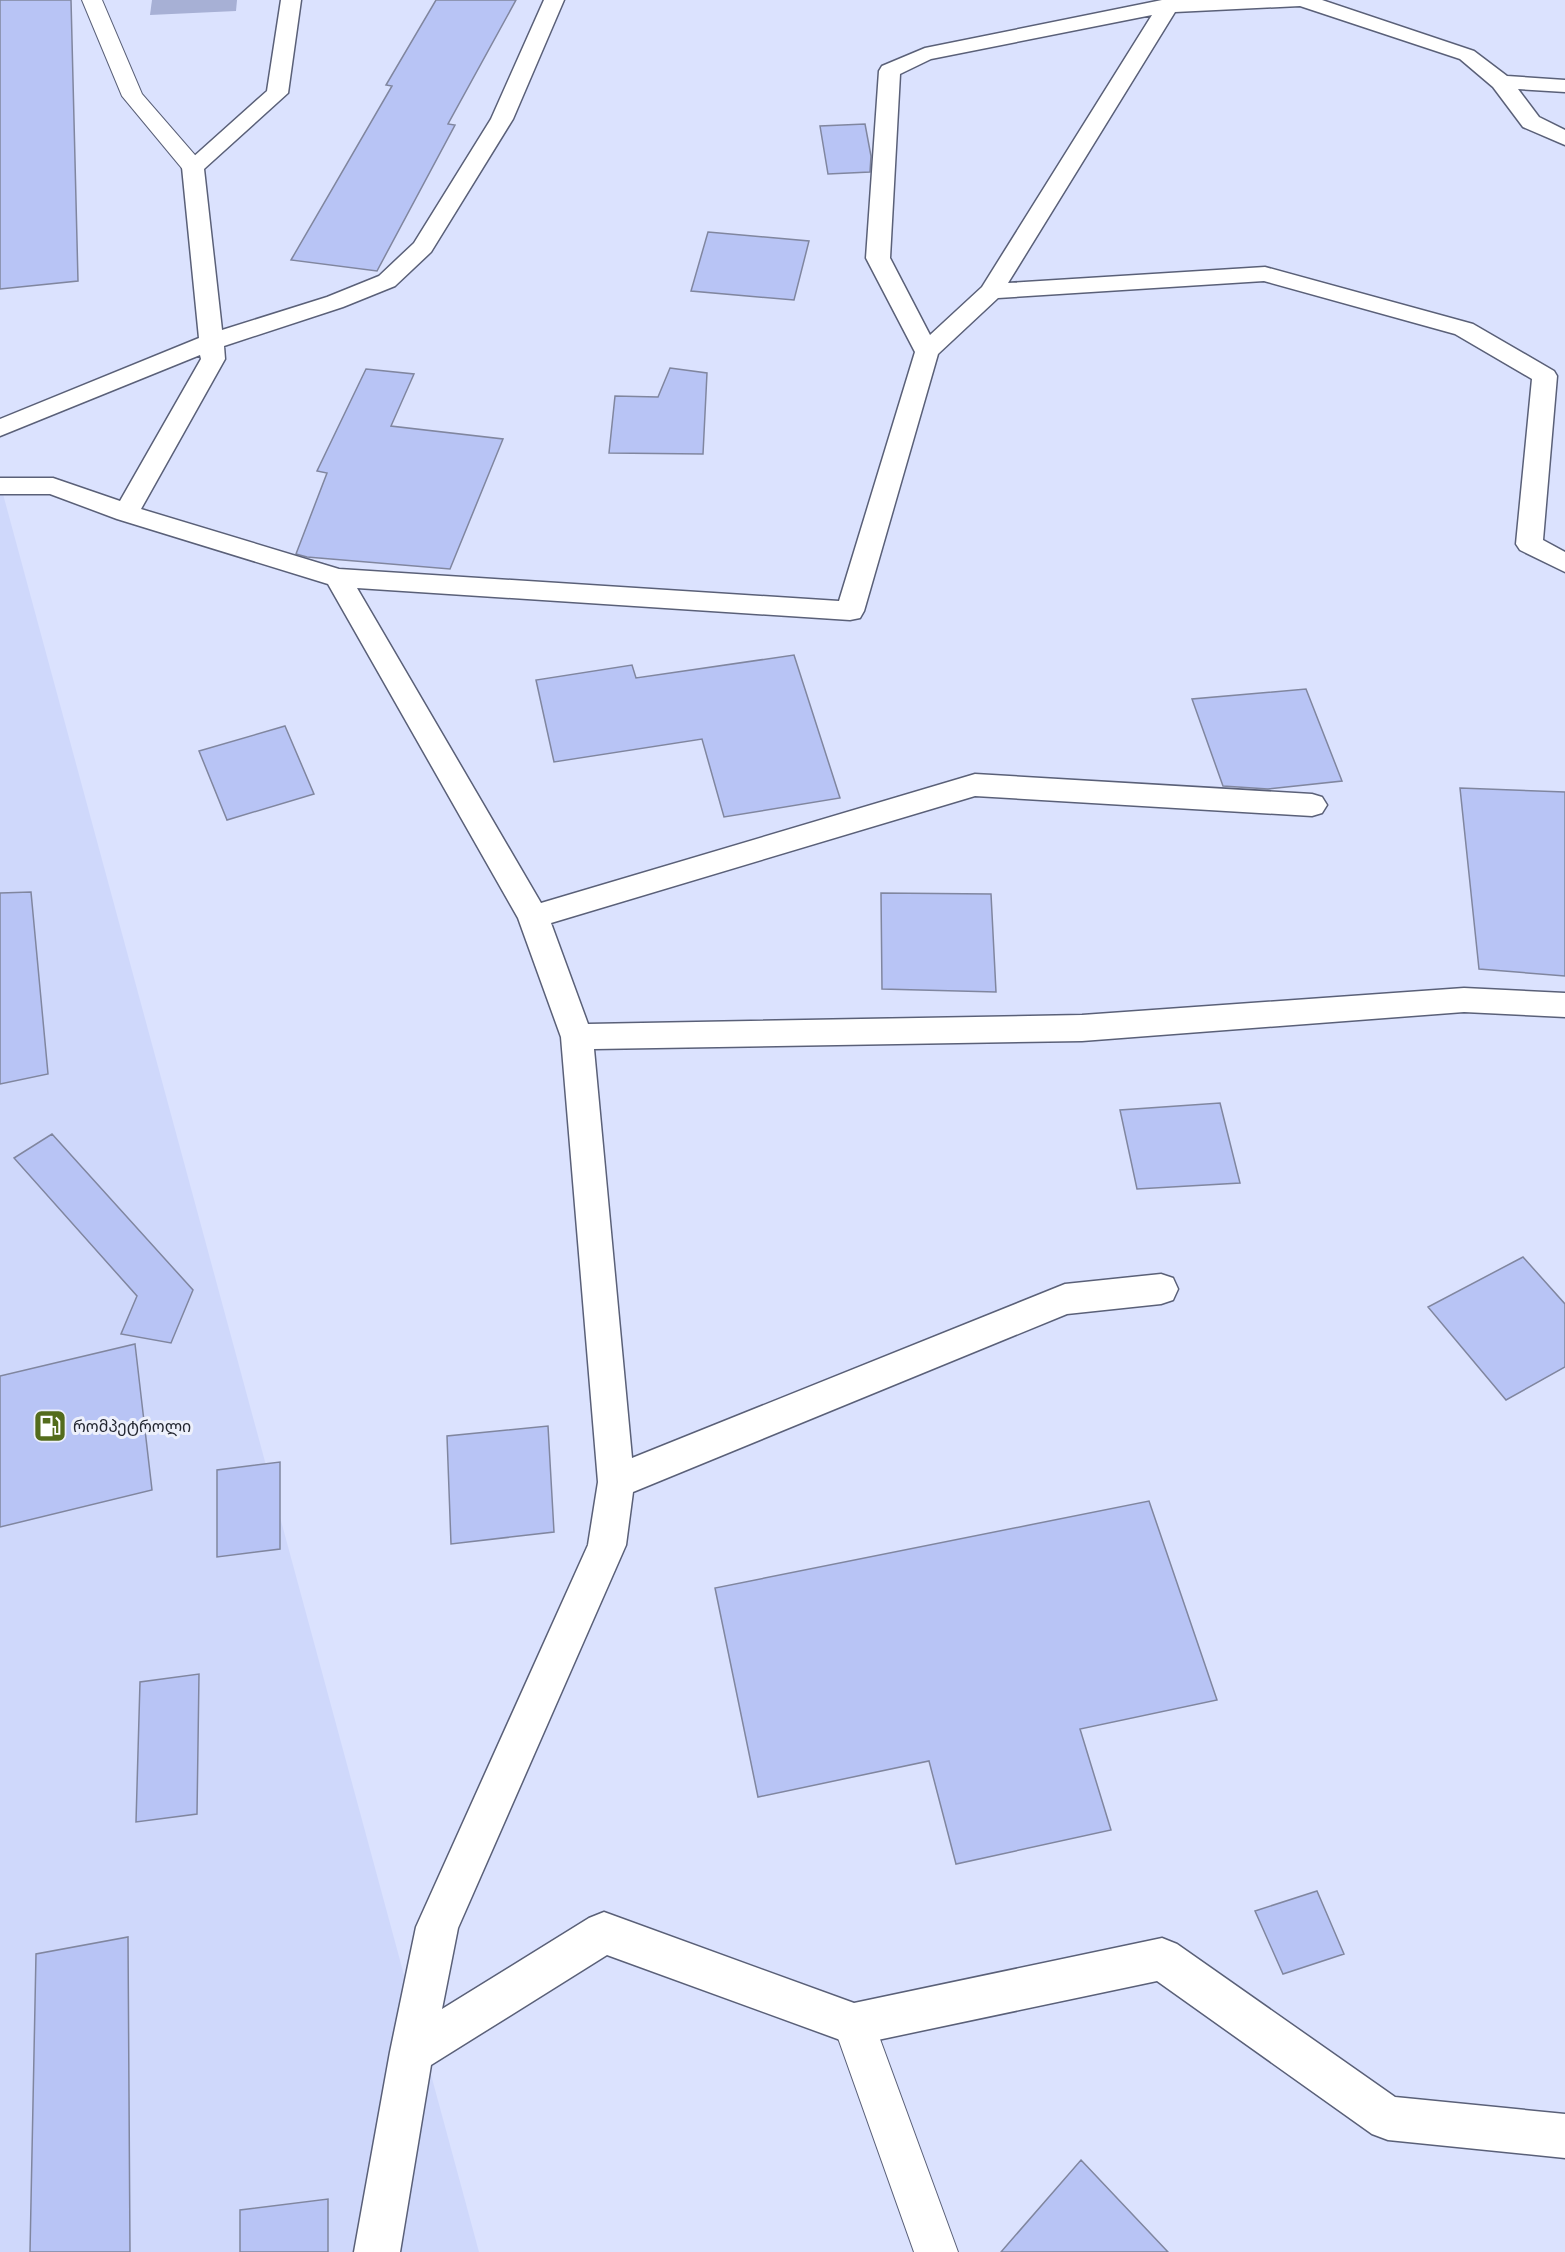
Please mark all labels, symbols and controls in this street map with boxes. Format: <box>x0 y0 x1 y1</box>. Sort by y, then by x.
fuel station icon: რომპეტროლი <box>32 1408 68 1444</box>
place label: რომპეტროლი <box>73 1416 191 1437</box>

